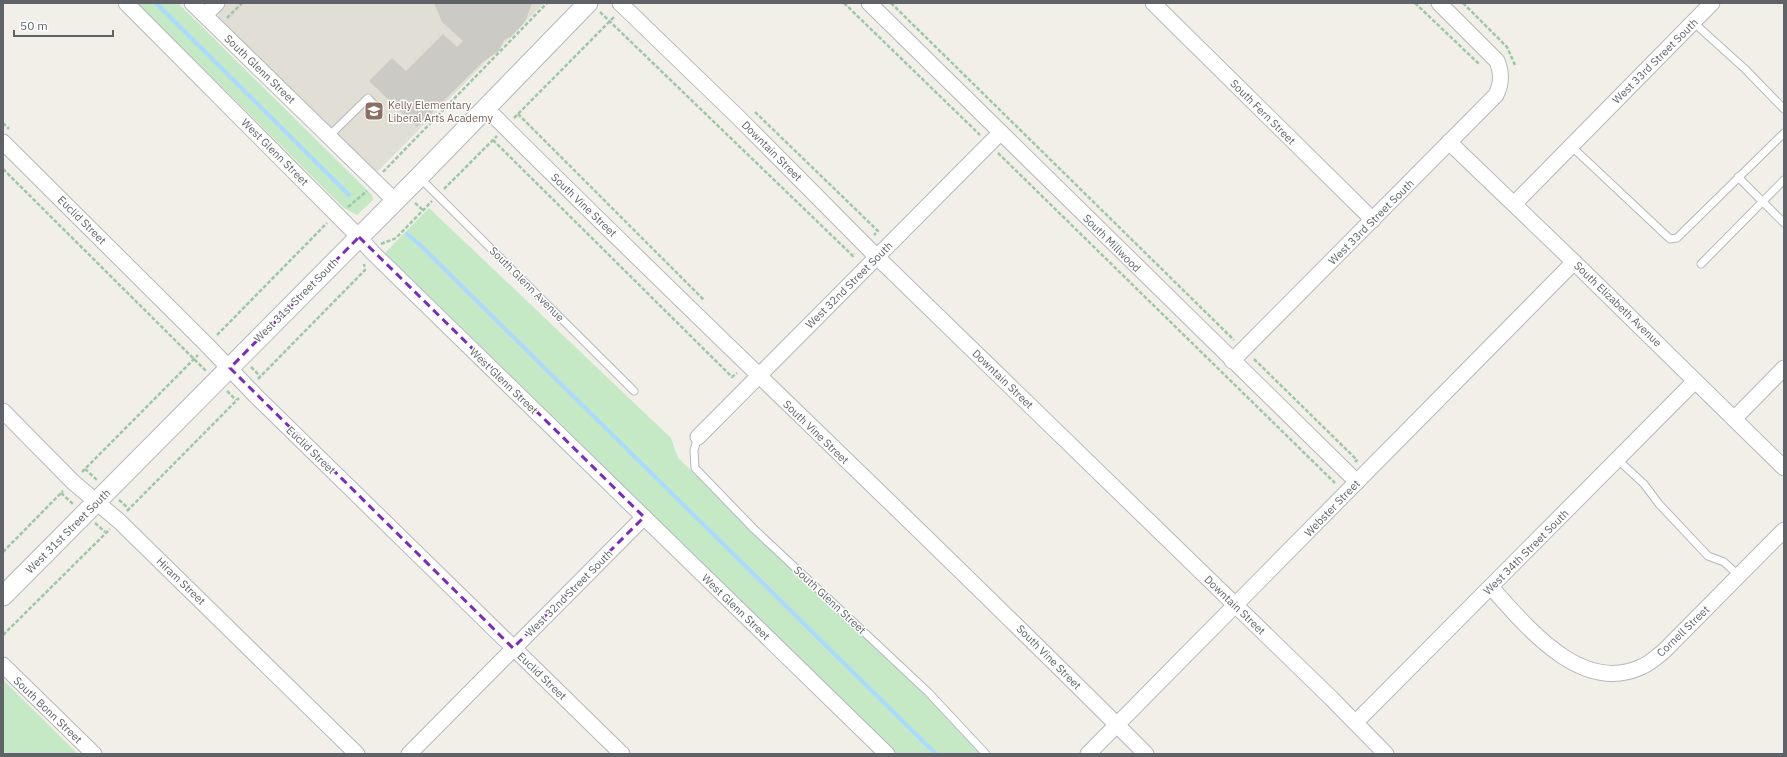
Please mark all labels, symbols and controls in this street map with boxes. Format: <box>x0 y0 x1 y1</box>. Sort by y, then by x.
scale bar <box>14 12 113 38</box>
street label: West 33rd Street South <box>1609 15 1701 107</box>
text: 50 m <box>20 18 48 33</box>
street label: South Glenn Street <box>222 32 299 107</box>
street label: South Fern Street <box>1227 76 1299 148</box>
place label: Kelly Elementary Liberal Arts Academy <box>388 98 493 125</box>
school or university icon: Kelly Elementary Liberal Arts Academy <box>363 100 385 122</box>
street label: West Glenn Street <box>238 115 312 189</box>
street label: Downtain Street <box>739 118 805 184</box>
street label: South Vine Street <box>548 170 620 240</box>
street label: West 33rd Street South <box>1325 176 1417 268</box>
street label: Euclid Street <box>55 193 109 247</box>
street label: South Millwood <box>1080 211 1144 275</box>
street label: West 32nd Street South <box>803 239 895 331</box>
street label: South Glenn Avenue <box>487 244 567 324</box>
street label: West 31st Street South <box>251 255 341 345</box>
street label: South Elizabeth Avenue <box>1571 259 1665 349</box>
street label: West Glenn Street <box>467 345 541 417</box>
street label: Downtain Street <box>969 346 1037 412</box>
street label: South Vine Street <box>780 397 852 467</box>
street label: Euclid Street <box>283 423 339 477</box>
street label: Webster Street <box>1301 476 1363 539</box>
street label: West 31st Street South <box>23 486 113 576</box>
street label: West 34th Street South <box>1480 506 1572 598</box>
street label: West 32nd Street South <box>523 547 615 639</box>
street label: Hiram Street <box>154 554 209 608</box>
street label: South Glenn Street <box>791 563 869 637</box>
street label: West Glenn Street <box>699 571 773 643</box>
street label: Downtain Street <box>1201 572 1269 638</box>
street label: Cornell Street <box>1654 602 1712 660</box>
street label: South Vine Street <box>1014 622 1084 692</box>
street label: Euclid Street <box>514 649 570 703</box>
street label: South Bonn Street <box>11 674 85 746</box>

